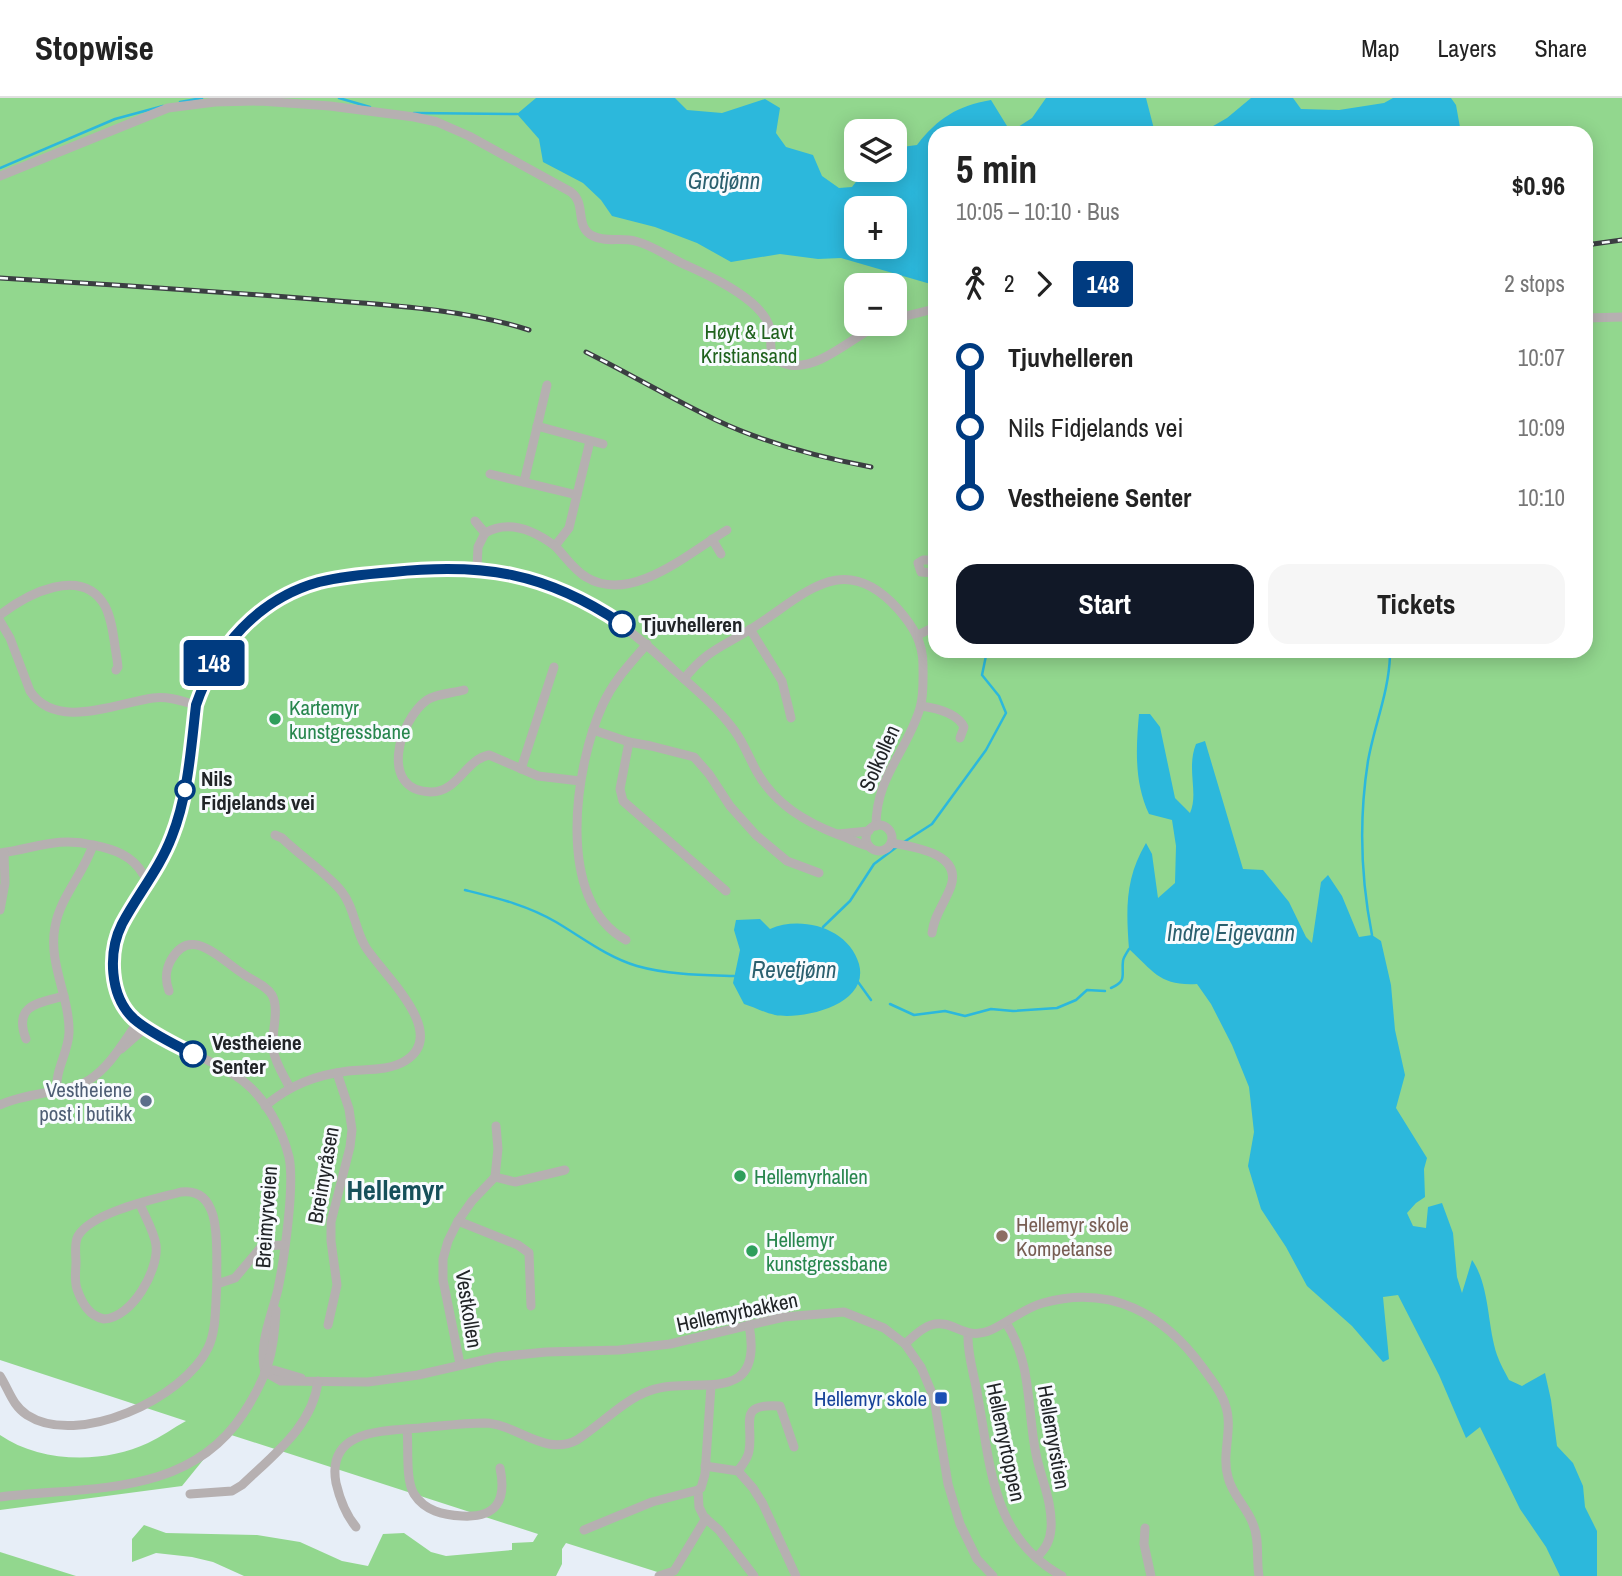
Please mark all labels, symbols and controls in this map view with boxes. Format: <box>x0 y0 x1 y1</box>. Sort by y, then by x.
text: Stopwise <box>35 26 154 70</box>
text: Map <box>1361 32 1399 64</box>
text: Layers <box>1437 32 1496 64</box>
text: Share <box>1534 32 1587 64</box>
map controls <box>844 119 907 336</box>
button: layers <box>844 119 907 182</box>
text: 5 min <box>956 144 1037 195</box>
water label: Grotjønn <box>688 165 760 196</box>
text: $0.96 <box>1512 168 1565 203</box>
button: + <box>844 196 907 259</box>
text: 10:05 – 10:10 · Bus <box>956 196 1120 227</box>
icon: walk <box>956 265 994 303</box>
icon: forward <box>1025 265 1063 303</box>
text: 2 <box>1004 268 1015 299</box>
text: 148 <box>1087 268 1119 300</box>
text: 2 stops <box>1504 268 1565 299</box>
button: − <box>844 273 907 336</box>
park label: Høyt & Lavt Kristiansand <box>701 317 797 370</box>
text: Tjuvhelleren <box>1008 340 1134 375</box>
text: 10:07 <box>1518 342 1565 373</box>
text: Nils Fidjelands vei <box>1008 410 1183 445</box>
text: 10:09 <box>1518 412 1565 443</box>
text: Vestheiene Senter <box>1008 480 1191 515</box>
text: 10:10 <box>1518 482 1565 513</box>
button: Start <box>956 564 1254 644</box>
button: Tickets <box>1268 564 1565 644</box>
place label: Tjuvhelleren <box>641 610 742 639</box>
marker: Tjuvhelleren <box>609 611 635 637</box>
line badge: 148 <box>174 640 254 686</box>
text: 148 <box>198 647 230 679</box>
place label: Kartemyr kunstgressbane <box>289 693 411 746</box>
marker: Kartemyr kunstgressbane <box>267 711 283 727</box>
street label: Solkollen <box>852 720 906 796</box>
place label: Nils Fidjelands vei <box>201 764 315 817</box>
marker: Nils Fidjelands vei <box>175 780 195 800</box>
water label: Indre Eigevann <box>1167 917 1295 948</box>
water label: Revetjønn <box>752 954 836 985</box>
place label: Vestheiene Senter <box>212 1028 302 1081</box>
marker: Vestheiene Senter <box>180 1041 206 1067</box>
place label: Vestheiene post i butikk <box>39 1075 132 1128</box>
marker: Vestheiene post i butikk <box>138 1093 154 1109</box>
street label: Breimyråsen <box>300 1124 346 1226</box>
place label: Hellemyrhallen <box>754 1162 868 1191</box>
street label: Breimyrveien <box>248 1165 284 1269</box>
marker: Hellemyrhallen <box>732 1168 748 1184</box>
district label: Hellemyr <box>347 1171 444 1209</box>
place label: Hellemyr skole Kompetanse <box>1016 1210 1129 1263</box>
place label: Hellemyr kunstgressbane <box>766 1225 888 1278</box>
marker: Hellemyr skole Kompetanse <box>994 1228 1010 1244</box>
marker: Hellemyr kunstgressbane <box>744 1243 760 1259</box>
street label: Vestkollen <box>449 1268 489 1350</box>
street label: Hellemyrbakken <box>674 1285 800 1339</box>
street label: Hellemyrtoppen <box>979 1380 1033 1504</box>
street label: Hellemyrstien <box>1031 1383 1077 1491</box>
place label: Hellemyr skole <box>814 1384 927 1413</box>
marker: Hellemyr skole <box>933 1390 949 1406</box>

